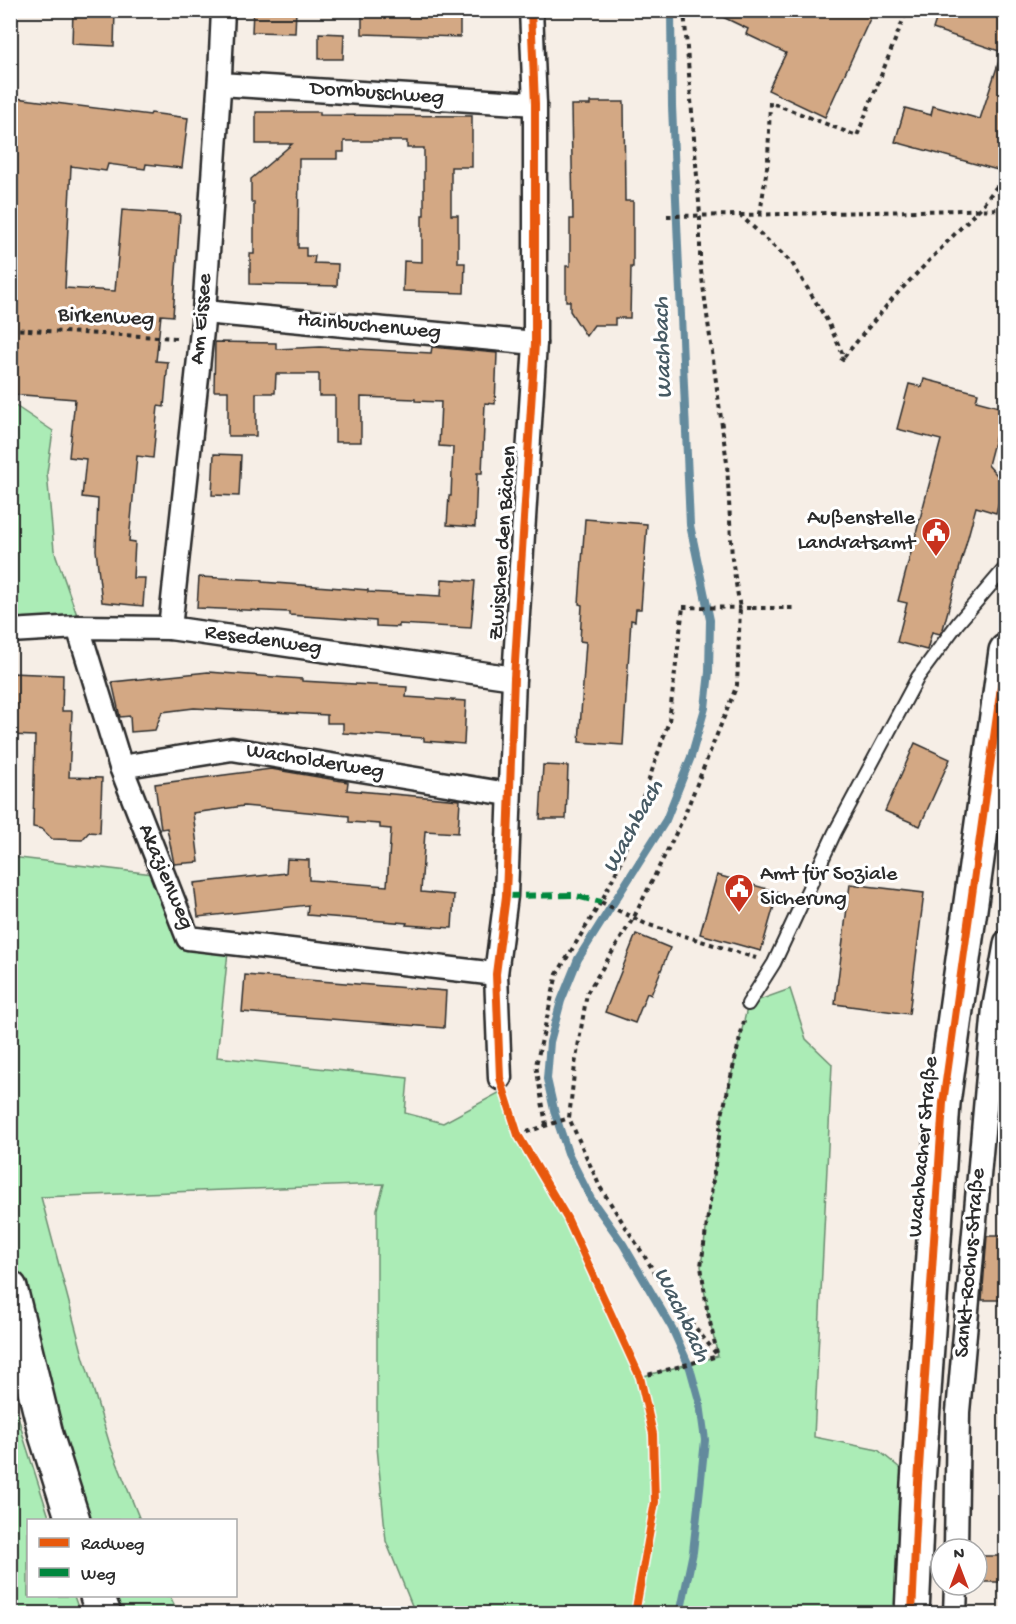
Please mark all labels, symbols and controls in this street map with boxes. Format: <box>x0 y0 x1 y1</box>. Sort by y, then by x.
street label: Dornbuschweg <box>307 76 445 112</box>
street label: Am Eissee <box>185 272 219 366</box>
water label: Wachbach <box>648 296 680 399</box>
street label: Birkenweg <box>56 302 155 334</box>
street label: Hainbuchenweg <box>296 308 442 346</box>
street label: Zwischen den Bächen <box>484 444 524 641</box>
place label: Außenstelle Landratsamt <box>797 506 917 557</box>
public building icon: Außenstelle Landratsamt <box>920 516 952 558</box>
street label: Resedenweg <box>203 620 323 662</box>
street label: Wacholderweg <box>244 738 386 786</box>
water label: Wachbach <box>597 774 672 879</box>
street label: Akazienweg <box>131 820 199 934</box>
place label: Amt für Soziale Sicherung <box>760 862 898 913</box>
public building icon: Amt für Soziale Sicherung <box>723 872 755 914</box>
street label: Wachbacher Straße <box>903 1055 945 1239</box>
street label: Sankt-Rochus-Straße <box>950 1167 992 1359</box>
water label: Wachbach <box>646 1263 717 1368</box>
legend <box>27 1519 237 1597</box>
text: Radweg <box>81 1535 144 1556</box>
north arrow <box>929 1537 989 1597</box>
text: N <box>954 1546 965 1565</box>
text: Weg <box>81 1565 116 1586</box>

